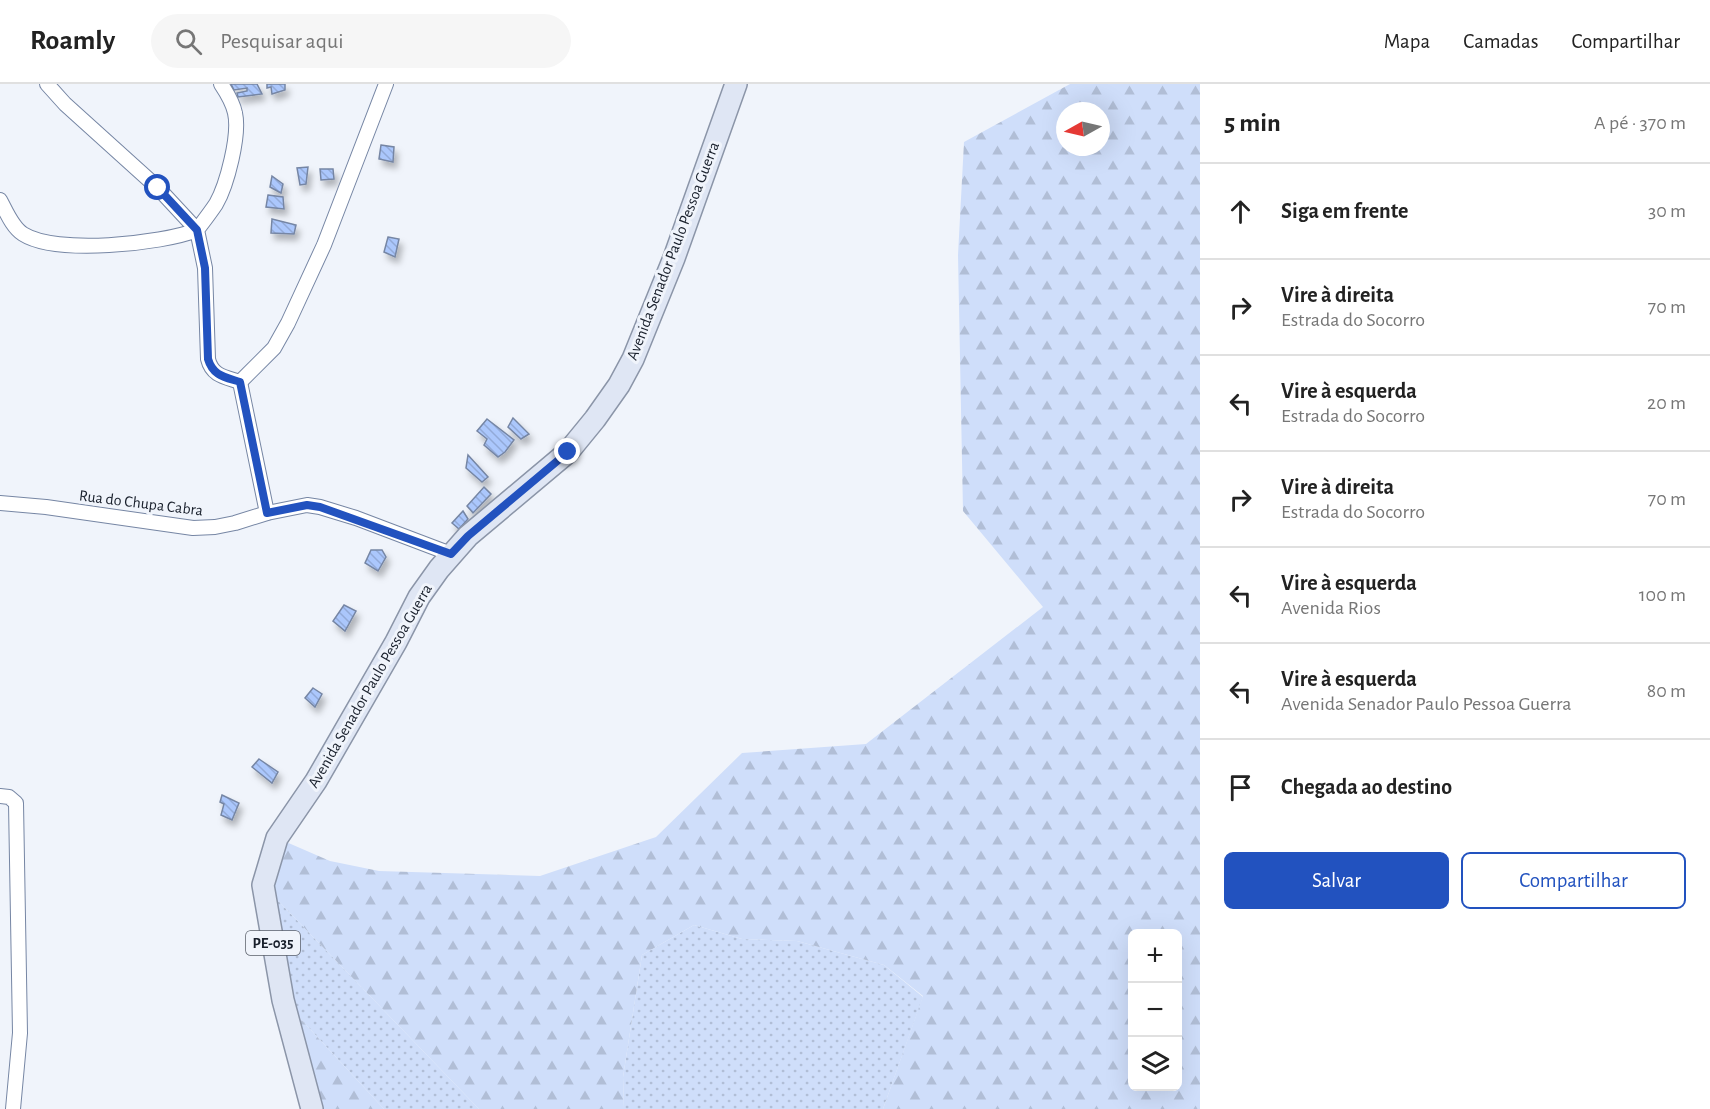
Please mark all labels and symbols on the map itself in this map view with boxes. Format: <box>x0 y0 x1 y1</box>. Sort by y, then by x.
north arrow <box>1056 102 1110 156</box>
street label: Avenida Senador Paulo Pessoa Guerra <box>624 140 722 362</box>
route start <box>144 174 170 200</box>
route end <box>554 438 580 464</box>
street label: Rua do Chupa Cabra <box>78 487 204 519</box>
street label: Avenida Senador Paulo Pessoa Guerra <box>305 581 435 791</box>
road number: PE-035 <box>246 931 300 955</box>

